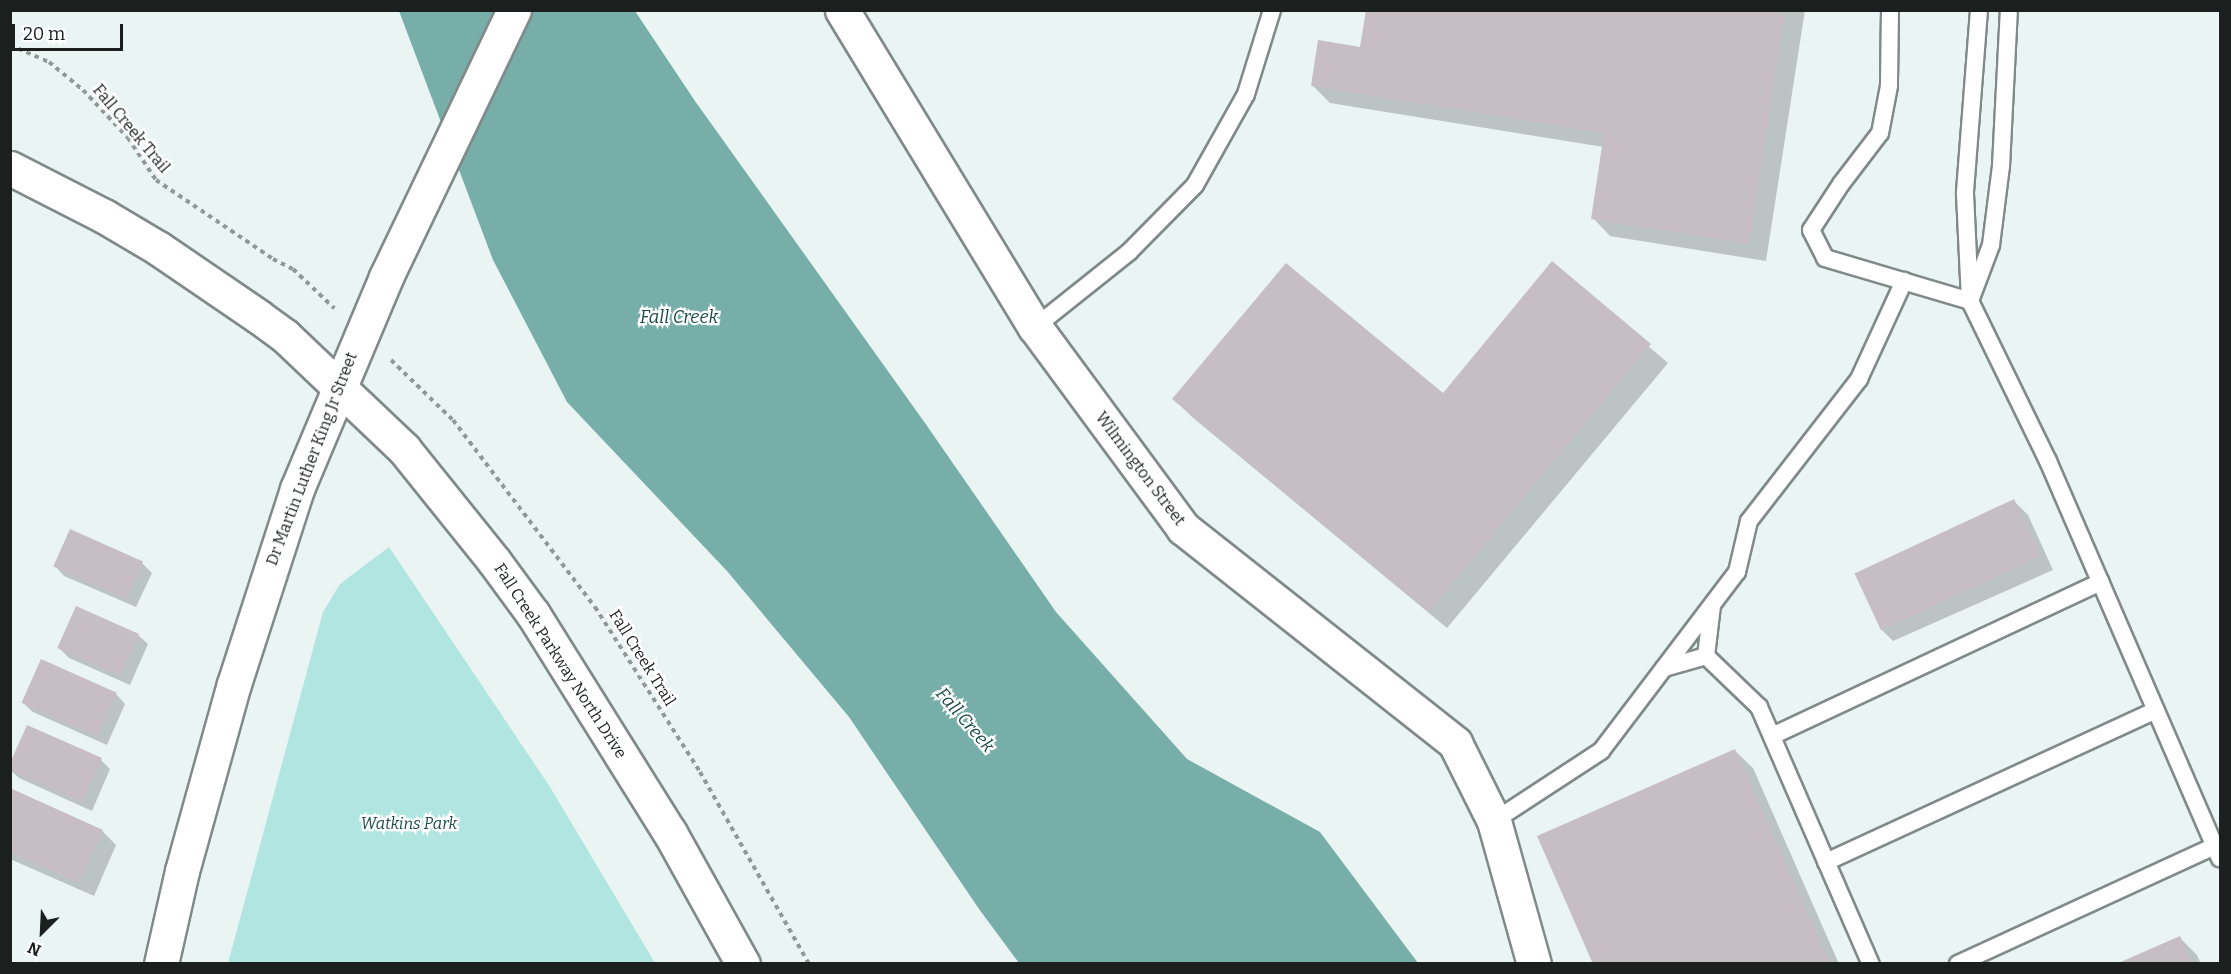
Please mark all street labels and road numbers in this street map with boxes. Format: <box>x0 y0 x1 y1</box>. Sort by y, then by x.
street label: Fall Creek Trail <box>88 81 174 177</box>
street label: Dr Martin Luther King Jr Street <box>262 350 362 568</box>
street label: Wilmington Street <box>1091 408 1189 530</box>
street label: Fall Creek Parkway North Drive <box>490 560 630 762</box>
street label: Fall Creek Trail <box>605 606 679 710</box>

